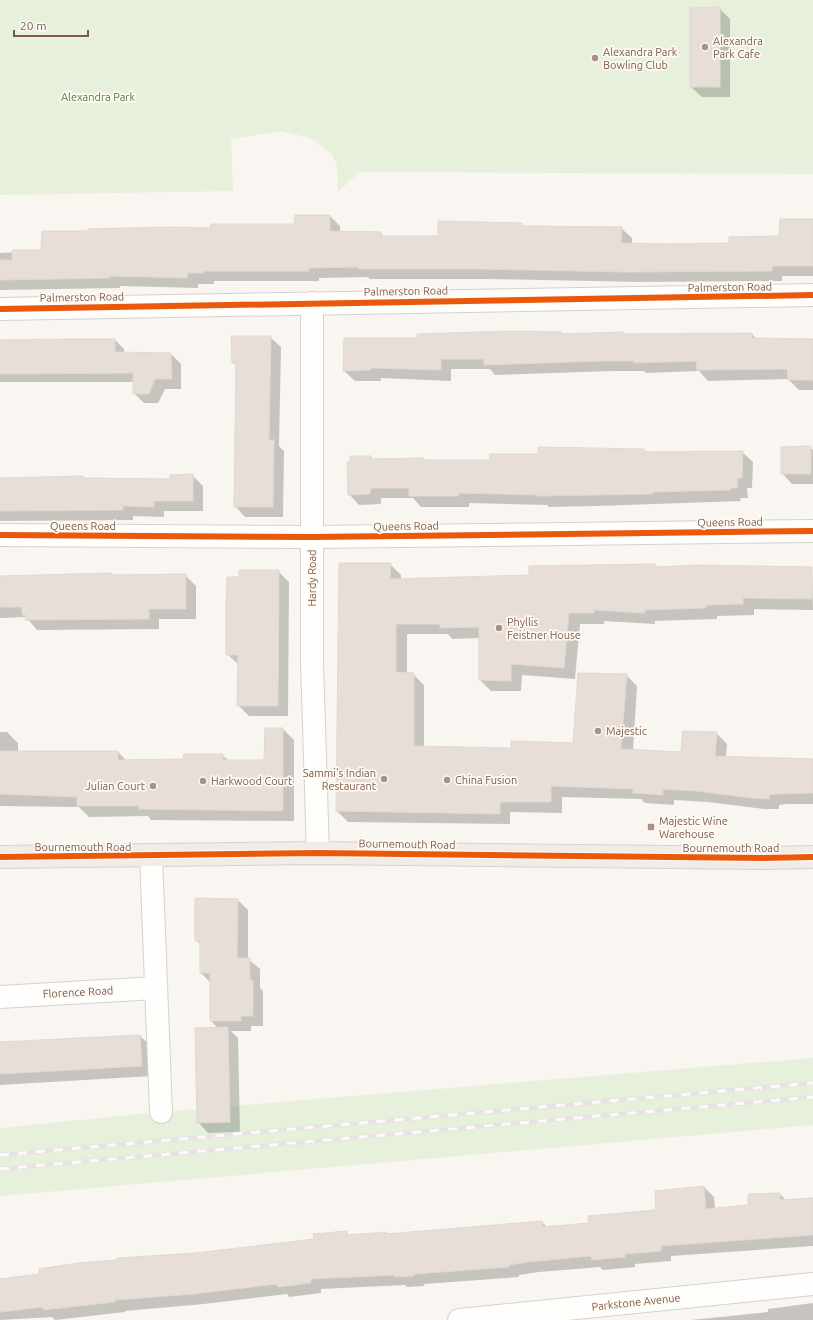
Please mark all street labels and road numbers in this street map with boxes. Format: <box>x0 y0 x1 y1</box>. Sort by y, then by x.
street label: Palmerston Road <box>688 280 772 294</box>
street label: Palmerston Road <box>364 284 448 298</box>
street label: Palmerston Road <box>40 290 124 304</box>
street label: Queens Road <box>697 515 763 529</box>
street label: Queens Road <box>373 519 439 533</box>
street label: Queens Road <box>50 520 116 532</box>
street label: Hardy Road <box>306 549 318 607</box>
street label: Bournemouth Road <box>358 837 456 851</box>
street label: Bournemouth Road <box>35 841 131 853</box>
street label: Bournemouth Road <box>683 842 779 854</box>
street label: Florence Road <box>42 984 114 1000</box>
street label: Parkstone Avenue <box>591 1291 681 1313</box>

